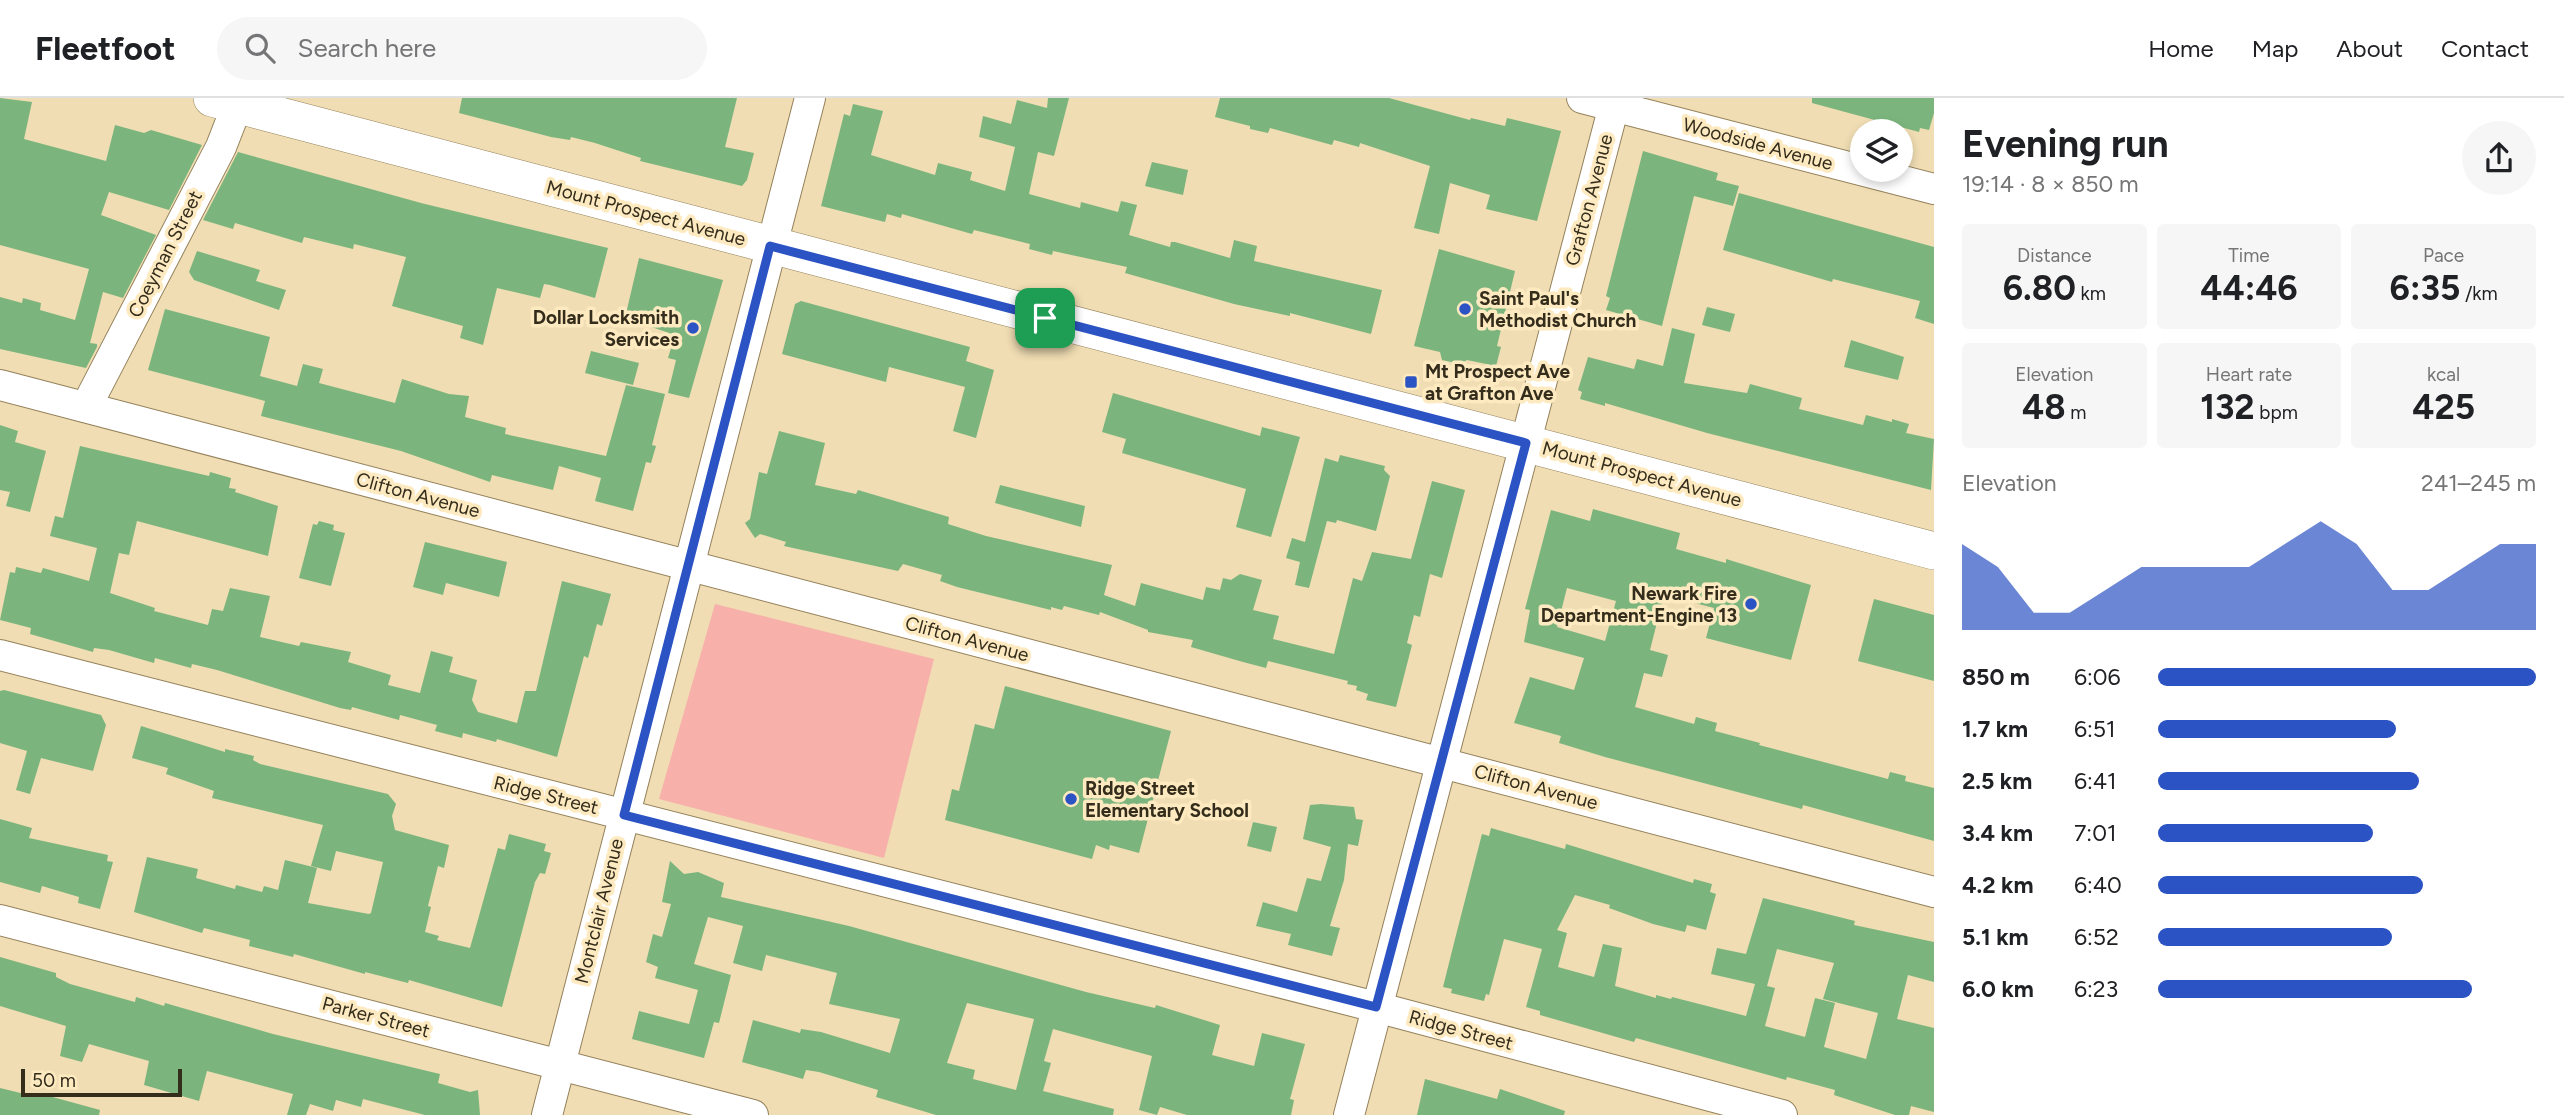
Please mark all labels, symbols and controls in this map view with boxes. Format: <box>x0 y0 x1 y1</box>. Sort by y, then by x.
search box <box>217 17 707 80</box>
text: Fleetfoot <box>35 29 175 68</box>
icon: search <box>241 29 279 67</box>
text: Search here <box>297 32 436 64</box>
text: Home <box>2148 34 2214 63</box>
text: Map <box>2252 34 2298 63</box>
text: About <box>2336 34 2403 63</box>
text: Contact <box>2441 34 2529 63</box>
street label: Woodside Avenue <box>1680 113 1836 175</box>
map controls <box>1850 119 1913 182</box>
button: layers <box>1850 119 1913 182</box>
text: Evening run <box>1962 121 2169 167</box>
button: share <box>2462 121 2536 195</box>
street label: Grafton Avenue <box>1560 132 1618 268</box>
text: 19:14 · 8 × 850 m <box>1962 170 2138 198</box>
street label: Mount Prospect Avenue <box>544 175 748 251</box>
street label: Coeyman Street <box>123 187 207 321</box>
text: Distance <box>2017 244 2092 267</box>
text: Time <box>2228 244 2270 267</box>
text: Pace <box>2423 244 2464 267</box>
text: 6.80 <box>2003 267 2076 309</box>
text: 44:46 <box>2200 267 2298 309</box>
text: 6:35 <box>2390 267 2460 309</box>
text: km <box>2076 282 2106 305</box>
text: /km <box>2460 282 2498 305</box>
place label: Saint Paul's Methodist Church <box>1479 287 1636 332</box>
pin <box>1015 288 1075 348</box>
icon: arrive <box>1026 299 1064 337</box>
marker: Saint Paul's Methodist Church <box>1457 301 1473 317</box>
place label: Dollar Locksmith Services <box>533 306 679 351</box>
marker: Dollar Locksmith Services <box>685 320 701 336</box>
place label: Mt Prospect Ave at Grafton Ave <box>1425 360 1570 405</box>
text: Elevation <box>2015 363 2093 386</box>
text: Heart rate <box>2206 363 2292 386</box>
text: kcal <box>2427 363 2460 386</box>
marker: Mt Prospect Ave at Grafton Ave <box>1403 374 1419 390</box>
text: 48 <box>2022 386 2066 428</box>
text: 132 <box>2200 386 2255 428</box>
text: 425 <box>2412 386 2475 428</box>
text: m <box>2066 401 2087 424</box>
text: bpm <box>2255 401 2298 424</box>
street label: Mount Prospect Avenue <box>1540 436 1744 512</box>
street label: Clifton Avenue <box>354 467 482 523</box>
text: Elevation <box>1962 469 2057 497</box>
text: 241–245 m <box>2421 469 2536 497</box>
place label: Newark Fire Department-Engine 13 <box>1541 582 1737 627</box>
marker: Newark Fire Department-Engine 13 <box>1743 596 1759 612</box>
street label: Clifton Avenue <box>903 611 1031 667</box>
text: 850 m <box>1962 663 2030 691</box>
text: 6:06 <box>2074 663 2121 691</box>
text: 1.7 km <box>1962 715 2028 743</box>
text: 6:51 <box>2074 715 2116 743</box>
street label: Clifton Avenue <box>1472 759 1600 815</box>
text: 2.5 km <box>1962 767 2032 795</box>
text: 6:41 <box>2074 767 2117 795</box>
street label: Ridge Street <box>491 771 601 819</box>
place label: Ridge Street Elementary School <box>1085 777 1249 822</box>
marker: Ridge Street Elementary School <box>1063 791 1079 807</box>
text: 3.4 km <box>1962 819 2033 847</box>
text: 7:01 <box>2074 819 2116 847</box>
street label: Montclair Avenue <box>570 836 628 986</box>
text: 4.2 km <box>1962 871 2033 899</box>
text: 6:40 <box>2074 871 2122 899</box>
text: 5.1 km <box>1962 923 2029 951</box>
text: 6:52 <box>2074 923 2119 951</box>
text: 6.0 km <box>1962 975 2034 1003</box>
text: 6:23 <box>2074 975 2118 1003</box>
street label: Parker Street <box>320 992 432 1042</box>
street label: Ridge Street <box>1406 1005 1516 1055</box>
scale bar <box>21 1066 182 1098</box>
text: 50 m <box>32 1069 76 1092</box>

